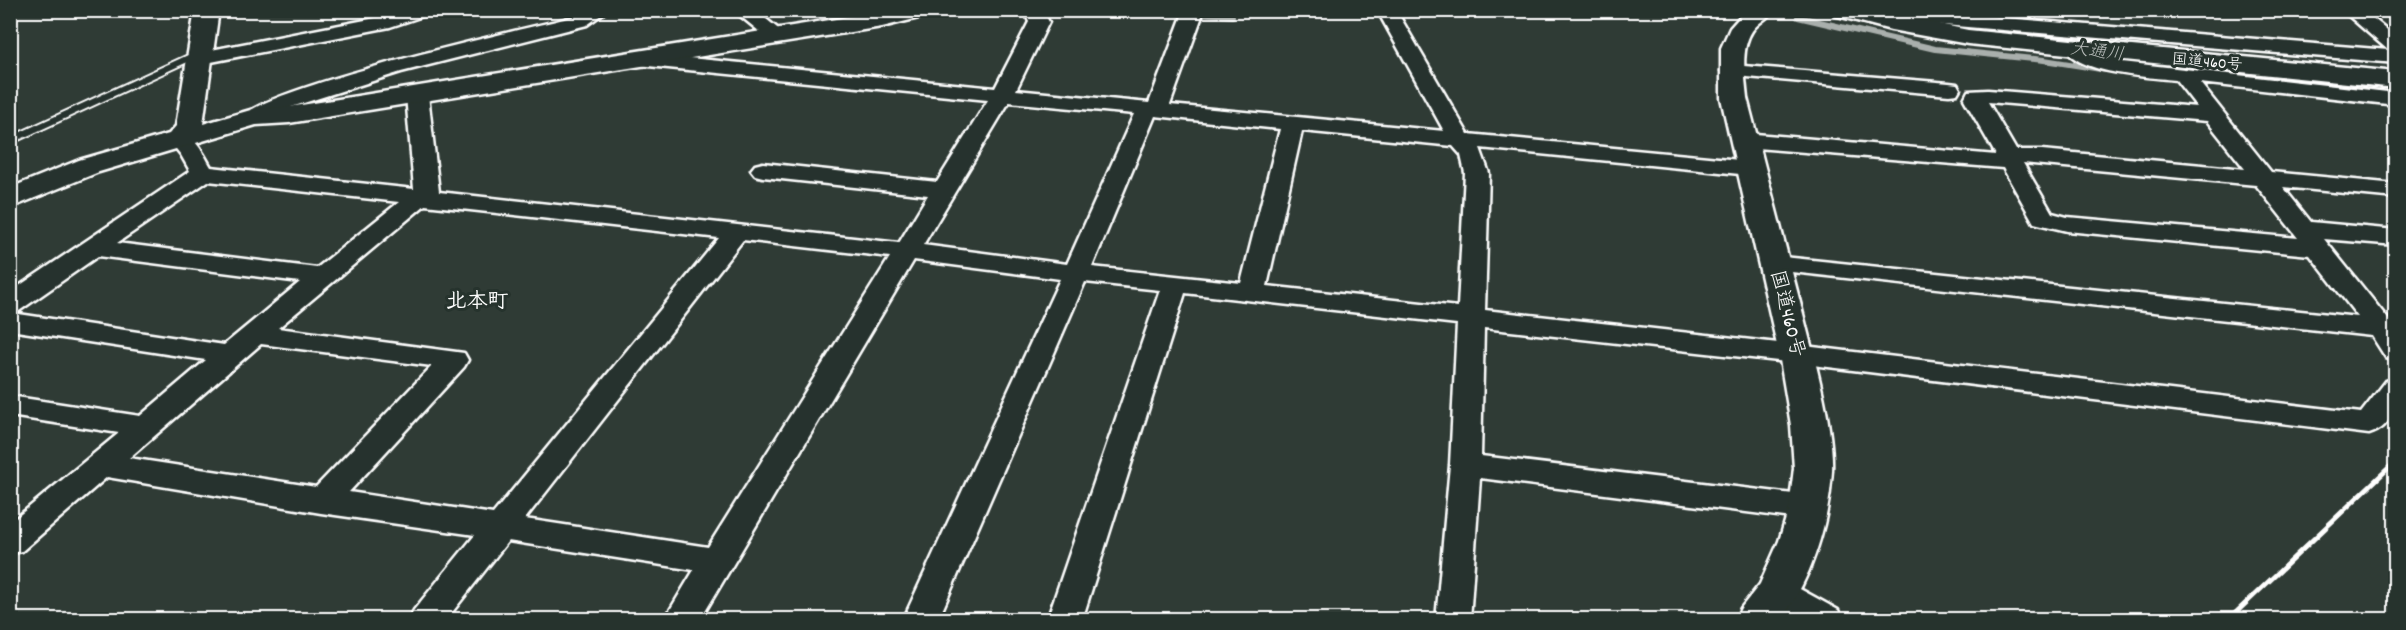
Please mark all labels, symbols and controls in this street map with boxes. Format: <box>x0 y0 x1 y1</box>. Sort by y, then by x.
water label: 大通川 <box>2069 37 2125 69</box>
street label: 国道460号 <box>2171 48 2243 78</box>
street label: 国道460号 <box>1762 267 1810 361</box>
district label: 北本町 <box>446 288 509 318</box>

